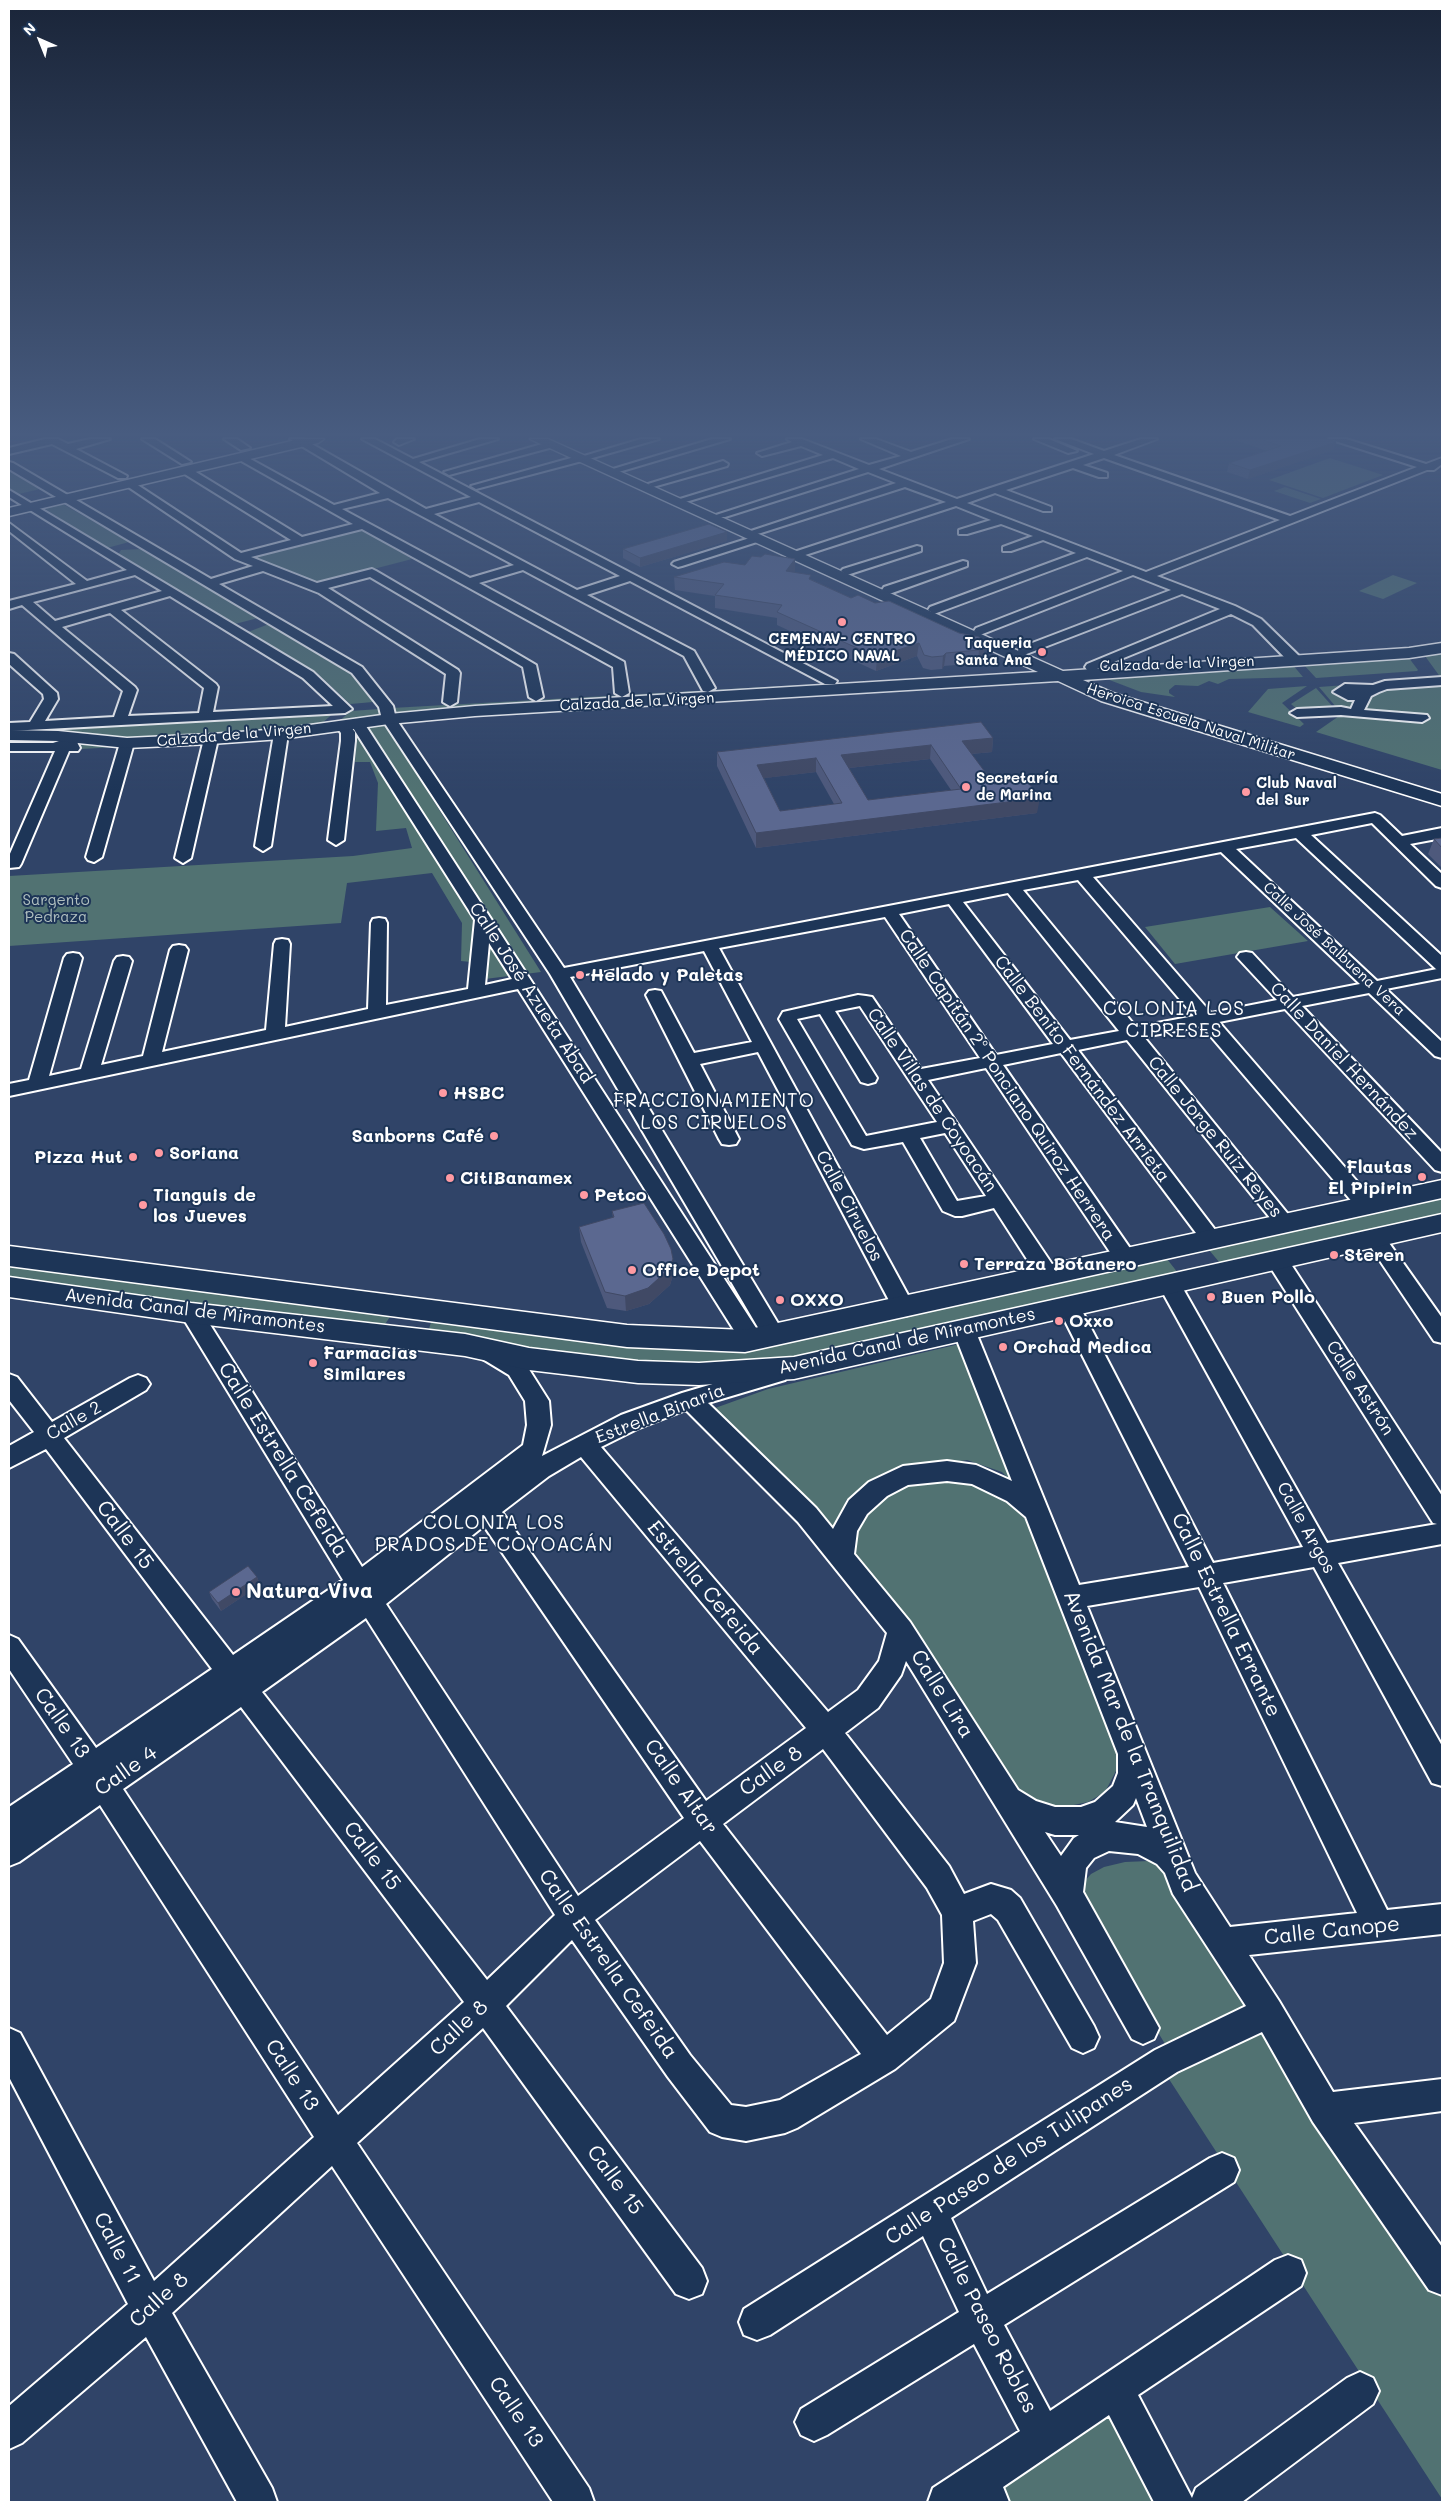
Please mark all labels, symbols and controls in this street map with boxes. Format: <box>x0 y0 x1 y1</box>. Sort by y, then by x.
north arrow <box>15 15 65 65</box>
text: N <box>19 18 40 39</box>
marker: CEMENAV- CENTRO MÉDICO NAVAL <box>836 616 848 628</box>
place label: CEMENAV- CENTRO MÉDICO NAVAL <box>768 630 916 665</box>
place label: Taqueria Santa Ana <box>955 634 1032 669</box>
marker: Taqueria Santa Ana <box>1036 646 1048 658</box>
street label: Calzada de la Virgen <box>1099 652 1255 676</box>
street label: Heroica Escuela Naval Militar <box>1084 680 1298 764</box>
street label: Calzada de la Virgen <box>559 689 715 715</box>
street label: Calzada de la Virgen <box>156 719 312 751</box>
place label: Secretaría de Marina <box>976 769 1058 804</box>
place label: Club Naval del Sur <box>1256 774 1337 809</box>
marker: Secretaría de Marina <box>960 781 972 793</box>
marker: Club Naval del Sur <box>1240 786 1252 798</box>
street label: Calle José Balbuena Vera <box>1259 878 1409 1020</box>
park label: Sargento Pedraza <box>22 891 90 926</box>
street label: Calle José Azueta Abad <box>464 899 598 1087</box>
street label: Calle Capitán 2º Ponciano Quiroz Herrera <box>894 925 1120 1245</box>
street label: Calle Benito Fernández Arrieta <box>990 951 1174 1187</box>
place label: Helado y Paletas <box>590 964 743 986</box>
marker: Helado y Paletas <box>574 969 586 981</box>
street label: Calle Daniel Hernández <box>1265 978 1423 1144</box>
district label: COLONIA LOS CIPRESES <box>1102 998 1246 1042</box>
street label: Calle Villas de Coyoacán <box>862 1004 1002 1196</box>
street label: Calle Jorge Ruiz Reyes <box>1143 1052 1287 1222</box>
place label: HSBC <box>453 1082 504 1104</box>
marker: HSBC <box>437 1087 449 1099</box>
district label: FRACCIONAMIENTO LOS CIRUELOS <box>611 1090 817 1134</box>
place label: Sanborns Café <box>352 1125 484 1147</box>
marker: Sanborns Café <box>488 1130 500 1142</box>
place label: Soriana <box>169 1142 239 1164</box>
place label: Pizza Hut <box>34 1146 123 1168</box>
marker: Soriana <box>153 1147 165 1159</box>
street label: Calle Ciruelos <box>811 1147 887 1265</box>
marker: Pizza Hut <box>127 1151 139 1163</box>
place label: Flautas El Pipirin <box>1328 1156 1412 1198</box>
place label: CitiBanamex <box>460 1167 573 1189</box>
marker: Flautas El Pipirin <box>1416 1171 1428 1183</box>
marker: CitiBanamex <box>444 1172 456 1184</box>
place label: Tianguis de los Jueves <box>153 1184 256 1226</box>
place label: Petco <box>594 1184 647 1206</box>
marker: Petco <box>578 1189 590 1201</box>
marker: Tianguis de los Jueves <box>137 1199 149 1211</box>
place label: Steren <box>1344 1244 1404 1266</box>
marker: Steren <box>1328 1249 1340 1261</box>
place label: Terraza Botanero <box>974 1253 1136 1275</box>
marker: Terraza Botanero <box>958 1258 970 1270</box>
place label: Office Depot <box>642 1259 760 1281</box>
marker: Office Depot <box>626 1264 638 1276</box>
street label: Avenida Canal de Miramontes <box>64 1284 326 1338</box>
place label: Buen Pollo <box>1221 1286 1315 1308</box>
place label: OXXO <box>790 1289 844 1311</box>
marker: Buen Pollo <box>1205 1291 1217 1303</box>
marker: OXXO <box>774 1294 786 1306</box>
street label: Avenida Canal de Miramontes <box>777 1303 1037 1379</box>
place label: Oxxo <box>1069 1310 1113 1332</box>
marker: Oxxo <box>1053 1315 1065 1327</box>
place label: Orchad Medica <box>1013 1336 1152 1358</box>
street label: Calle Astrón <box>1321 1336 1399 1440</box>
marker: Orchad Medica <box>997 1341 1009 1353</box>
place label: Farmacias Similares <box>323 1342 417 1385</box>
marker: Farmacias Similares <box>307 1357 319 1369</box>
street label: Calle Estrella Cefeida <box>213 1358 353 1562</box>
street label: Estrella Binaria <box>592 1379 728 1449</box>
street label: Calle 2 <box>43 1397 105 1445</box>
street label: Calle Argos <box>1272 1478 1340 1578</box>
street label: Calle 15 <box>91 1495 159 1575</box>
street label: Calle Estrella Errante <box>1166 1509 1286 1721</box>
district label: COLONIA LOS PRADOS DE COYOACÁN <box>372 1512 616 1556</box>
street label: Estrella Cefeida <box>642 1516 768 1660</box>
place label: Natura Viva <box>246 1579 373 1605</box>
marker: Natura Viva <box>230 1586 242 1598</box>
street label: Avenida Mar de la Tranquilidad <box>1058 1587 1202 1895</box>
street label: Calle Lira <box>905 1645 979 1743</box>
street label: Calle 13 <box>29 1683 95 1763</box>
street label: Calle Altar <box>639 1734 723 1840</box>
street label: Calle 4 <box>90 1740 162 1802</box>
street label: Calle 8 <box>735 1740 807 1802</box>
street label: Calle 15 <box>338 1816 406 1896</box>
street label: Calle Estrella Cefeida <box>533 1864 683 2064</box>
street label: Calle Canope <box>1263 1911 1401 1951</box>
street label: Calle 8 <box>424 1995 494 2061</box>
street label: Calle 13 <box>260 2035 324 2115</box>
street label: Calle Paseo de los Tulipanes <box>880 2071 1138 2251</box>
street label: Calle 15 <box>581 2140 649 2220</box>
street label: Calle 11 <box>88 2208 146 2288</box>
street label: Calle Paseo Robles <box>932 2233 1042 2417</box>
street label: Calle 8 <box>124 2267 194 2333</box>
street label: Calle 13 <box>483 2372 549 2452</box>

